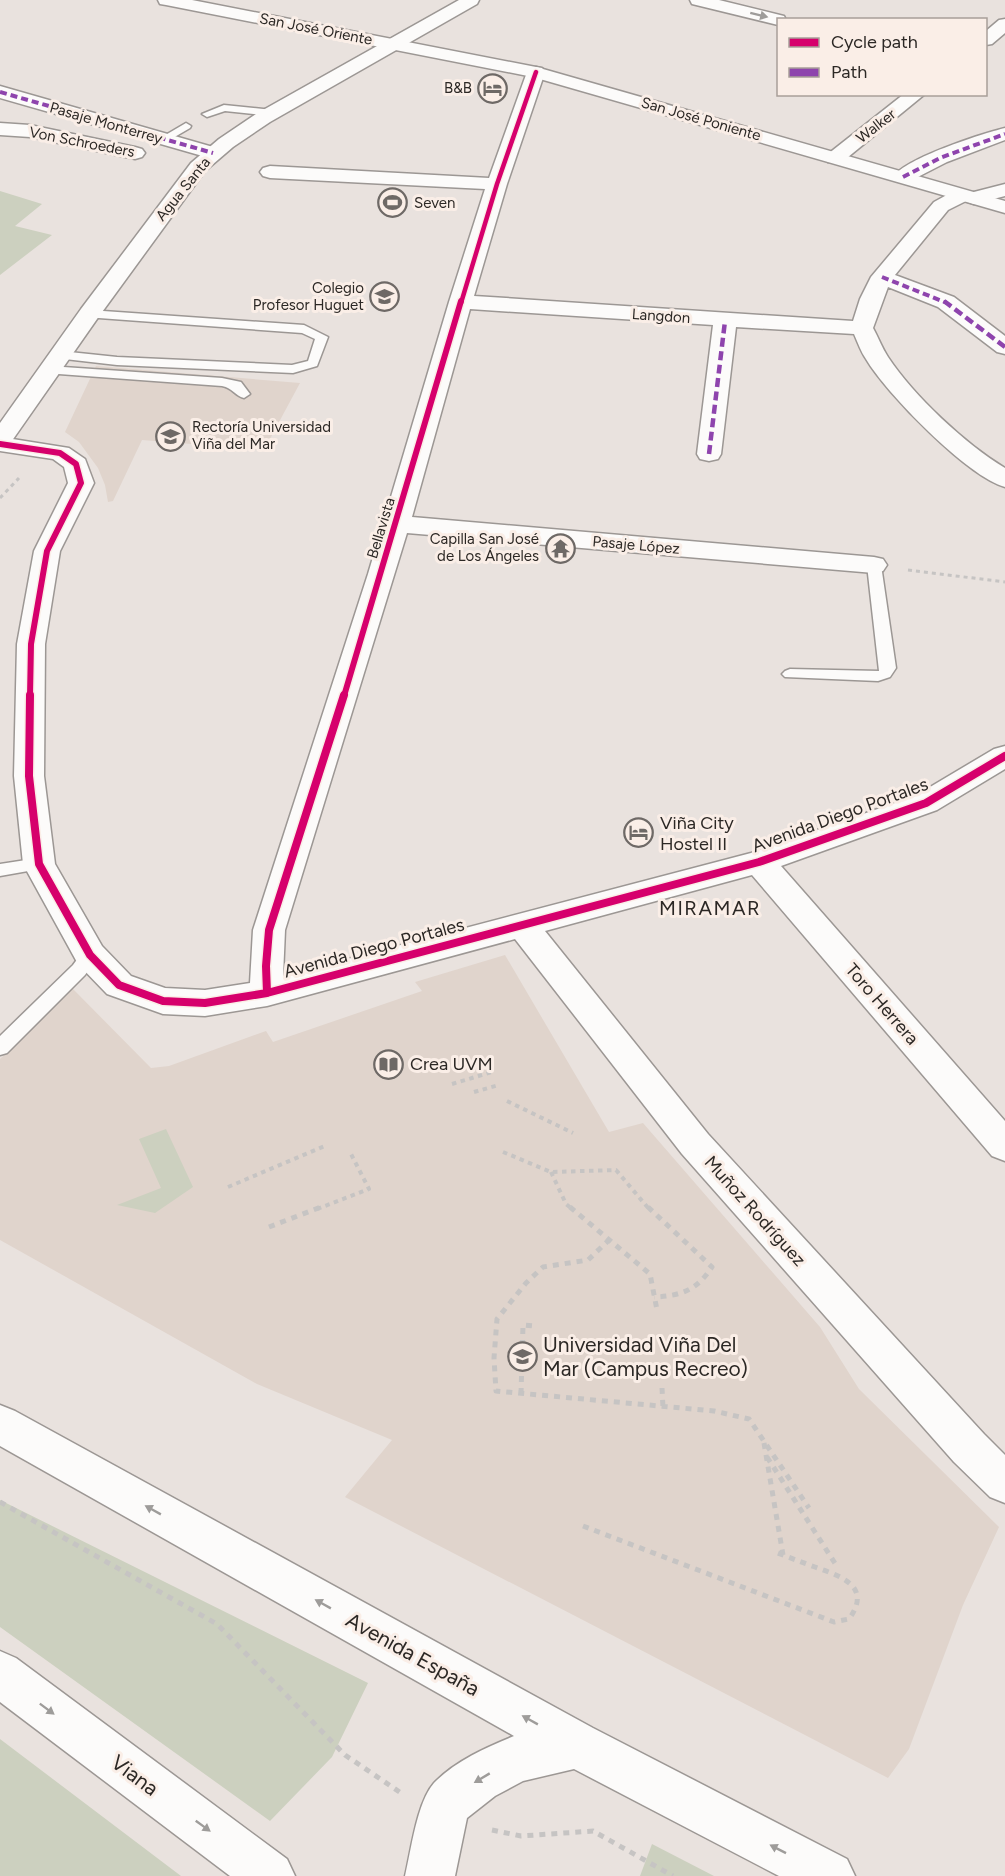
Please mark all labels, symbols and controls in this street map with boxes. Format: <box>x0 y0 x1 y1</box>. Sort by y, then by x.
street label: San José Oriente <box>258 9 374 49</box>
one-way arrow <box>750 11 768 21</box>
legend <box>777 18 987 96</box>
text: Cycle path <box>831 31 918 53</box>
text: Path <box>831 61 867 83</box>
hotel icon: B&B <box>477 72 509 104</box>
place label: B&B <box>444 79 472 97</box>
street label: San José Poniente <box>639 93 763 145</box>
street label: Pasaje Monterrey <box>48 98 165 148</box>
street label: Walker <box>853 105 899 147</box>
street label: Von Schroeders <box>28 123 136 161</box>
street label: Agua Santa <box>152 153 214 225</box>
sports icon: Seven <box>377 187 409 219</box>
place label: Seven <box>414 194 455 212</box>
place label: Colegio Profesor Huguet <box>253 279 364 314</box>
school or university icon: Colegio Profesor Huguet <box>369 281 401 313</box>
street label: Langdon <box>631 305 691 327</box>
place label: Rectoría Universidad Viña del Mar <box>192 418 331 453</box>
school or university icon: Rectoría Universidad Viña del Mar <box>155 420 187 452</box>
street label: Bellavista <box>363 495 399 561</box>
place label: Capilla San José de Los Ángeles <box>430 530 539 565</box>
temple icon: Capilla San José de Los Ángeles <box>544 532 576 564</box>
street label: Pasaje López <box>592 532 680 558</box>
street label: Avenida Diego Portales <box>749 773 931 857</box>
place label: Viña City Hostel II <box>660 812 734 855</box>
hotel icon: Viña City Hostel II <box>623 817 655 849</box>
district label: MIRAMAR <box>659 896 761 920</box>
street label: Avenida Diego Portales <box>281 913 467 983</box>
street label: Toro Herrera <box>841 959 923 1049</box>
library icon: Crea UVM <box>373 1048 405 1080</box>
place label: Crea UVM <box>410 1053 493 1075</box>
street label: Muñoz Rodríguez <box>700 1151 810 1271</box>
place label: Universidad Viña Del Mar (Campus Recreo) <box>543 1332 748 1381</box>
school or university icon: Universidad Viña Del Mar (Campus Recreo) <box>506 1340 538 1372</box>
one-way arrow <box>145 1504 161 1515</box>
one-way arrow <box>315 1599 331 1610</box>
street label: Avenida España <box>342 1607 484 1701</box>
one-way arrow <box>39 1703 54 1715</box>
one-way arrow <box>522 1715 539 1725</box>
street label: Viana <box>106 1749 164 1801</box>
one-way arrow <box>474 1772 490 1783</box>
one-way arrow <box>194 1820 210 1832</box>
one-way arrow <box>769 1844 786 1854</box>

